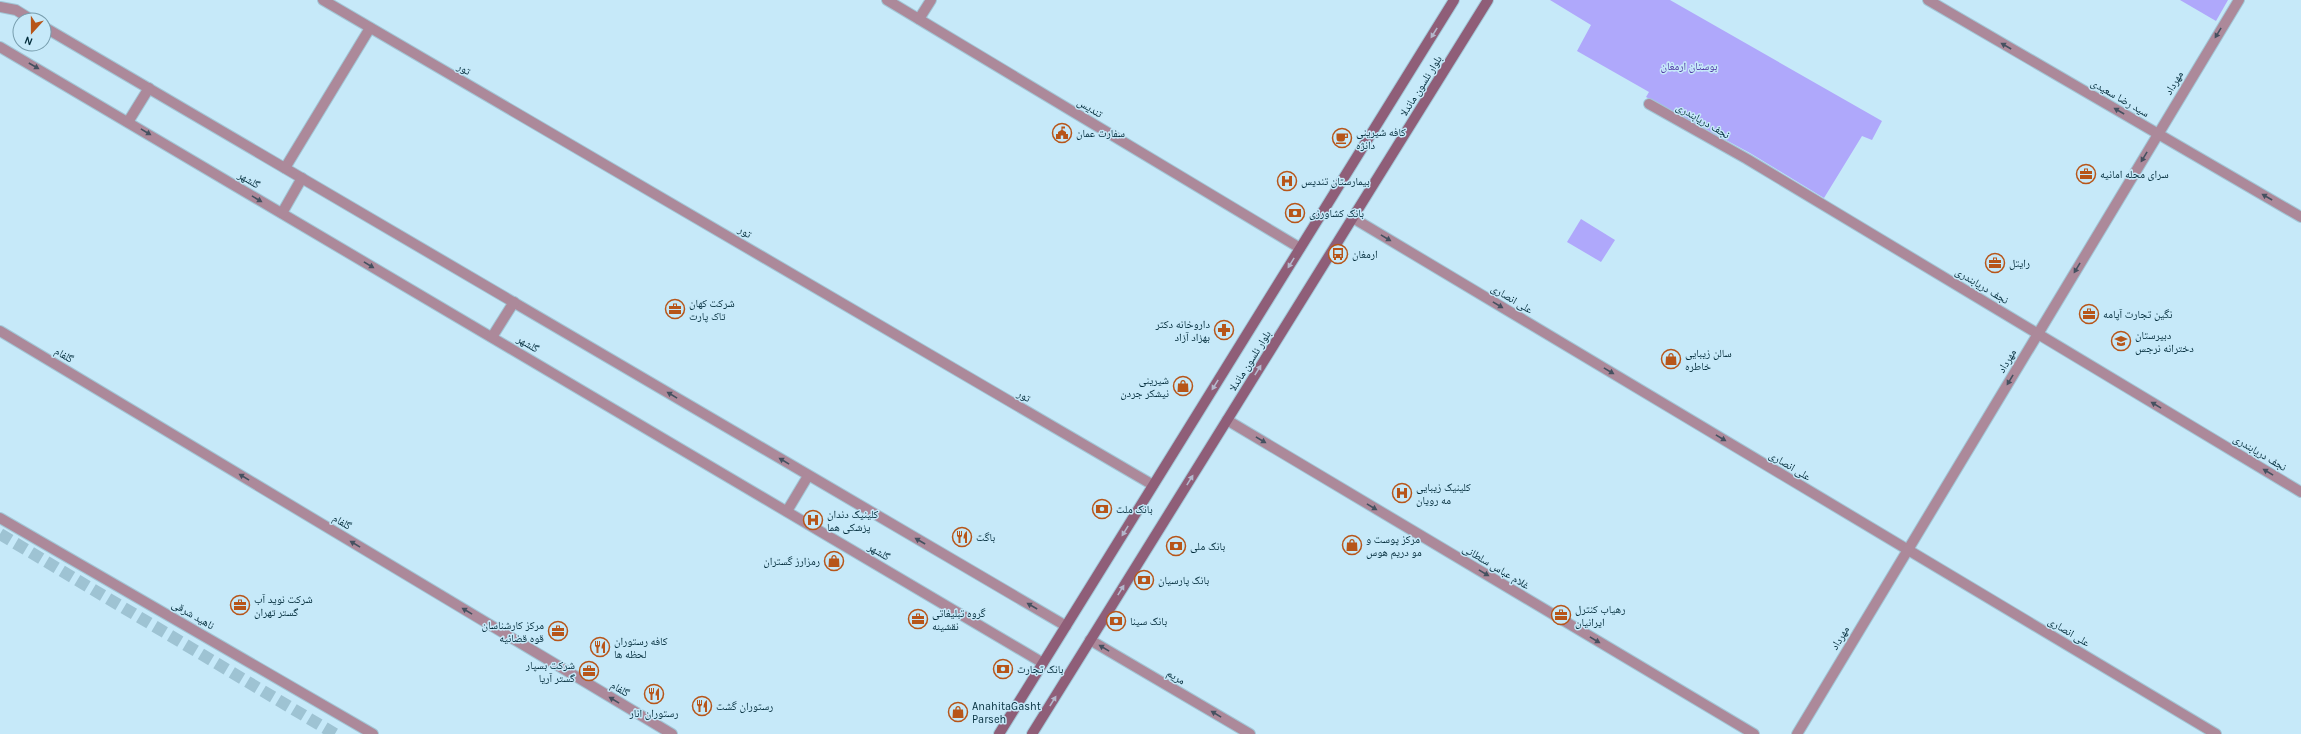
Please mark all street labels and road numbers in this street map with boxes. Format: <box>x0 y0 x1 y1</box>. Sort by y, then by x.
street label: بلوار نلسون ماندلا <box>1397 53 1445 119</box>
street label: تور <box>454 60 474 78</box>
street label: مهرداد <box>2162 69 2186 97</box>
street label: سید رضا سعیدی <box>2089 76 2151 120</box>
street label: تندیس <box>1075 95 1106 121</box>
street label: نجف دریابندری <box>1674 100 1732 142</box>
street label: گلشهر <box>235 168 263 192</box>
street label: تور <box>735 223 755 241</box>
street label: نجف دریابندری <box>1953 265 2011 307</box>
street label: علی انصاری <box>1489 281 1536 317</box>
street label: بلوار نلسون ماندلا <box>1226 328 1274 394</box>
street label: گلشهر <box>514 332 542 356</box>
street label: گلفام <box>52 344 76 366</box>
street label: مهرداد <box>1995 347 2019 375</box>
street label: تور <box>1014 387 1034 405</box>
street label: نجف دریابندری <box>2231 432 2289 474</box>
street label: علی انصاری <box>1767 448 1814 484</box>
street label: گلفام <box>330 511 354 533</box>
street label: گلشهر <box>865 540 893 564</box>
street label: غلام عباس سلطانی <box>1460 542 1532 592</box>
street label: ناهید شرقی <box>169 598 217 632</box>
street label: علی انصاری <box>2046 614 2093 650</box>
street label: مهرداد <box>1828 624 1852 652</box>
street label: مریم <box>1164 667 1188 688</box>
street label: گلفام <box>608 678 632 700</box>

